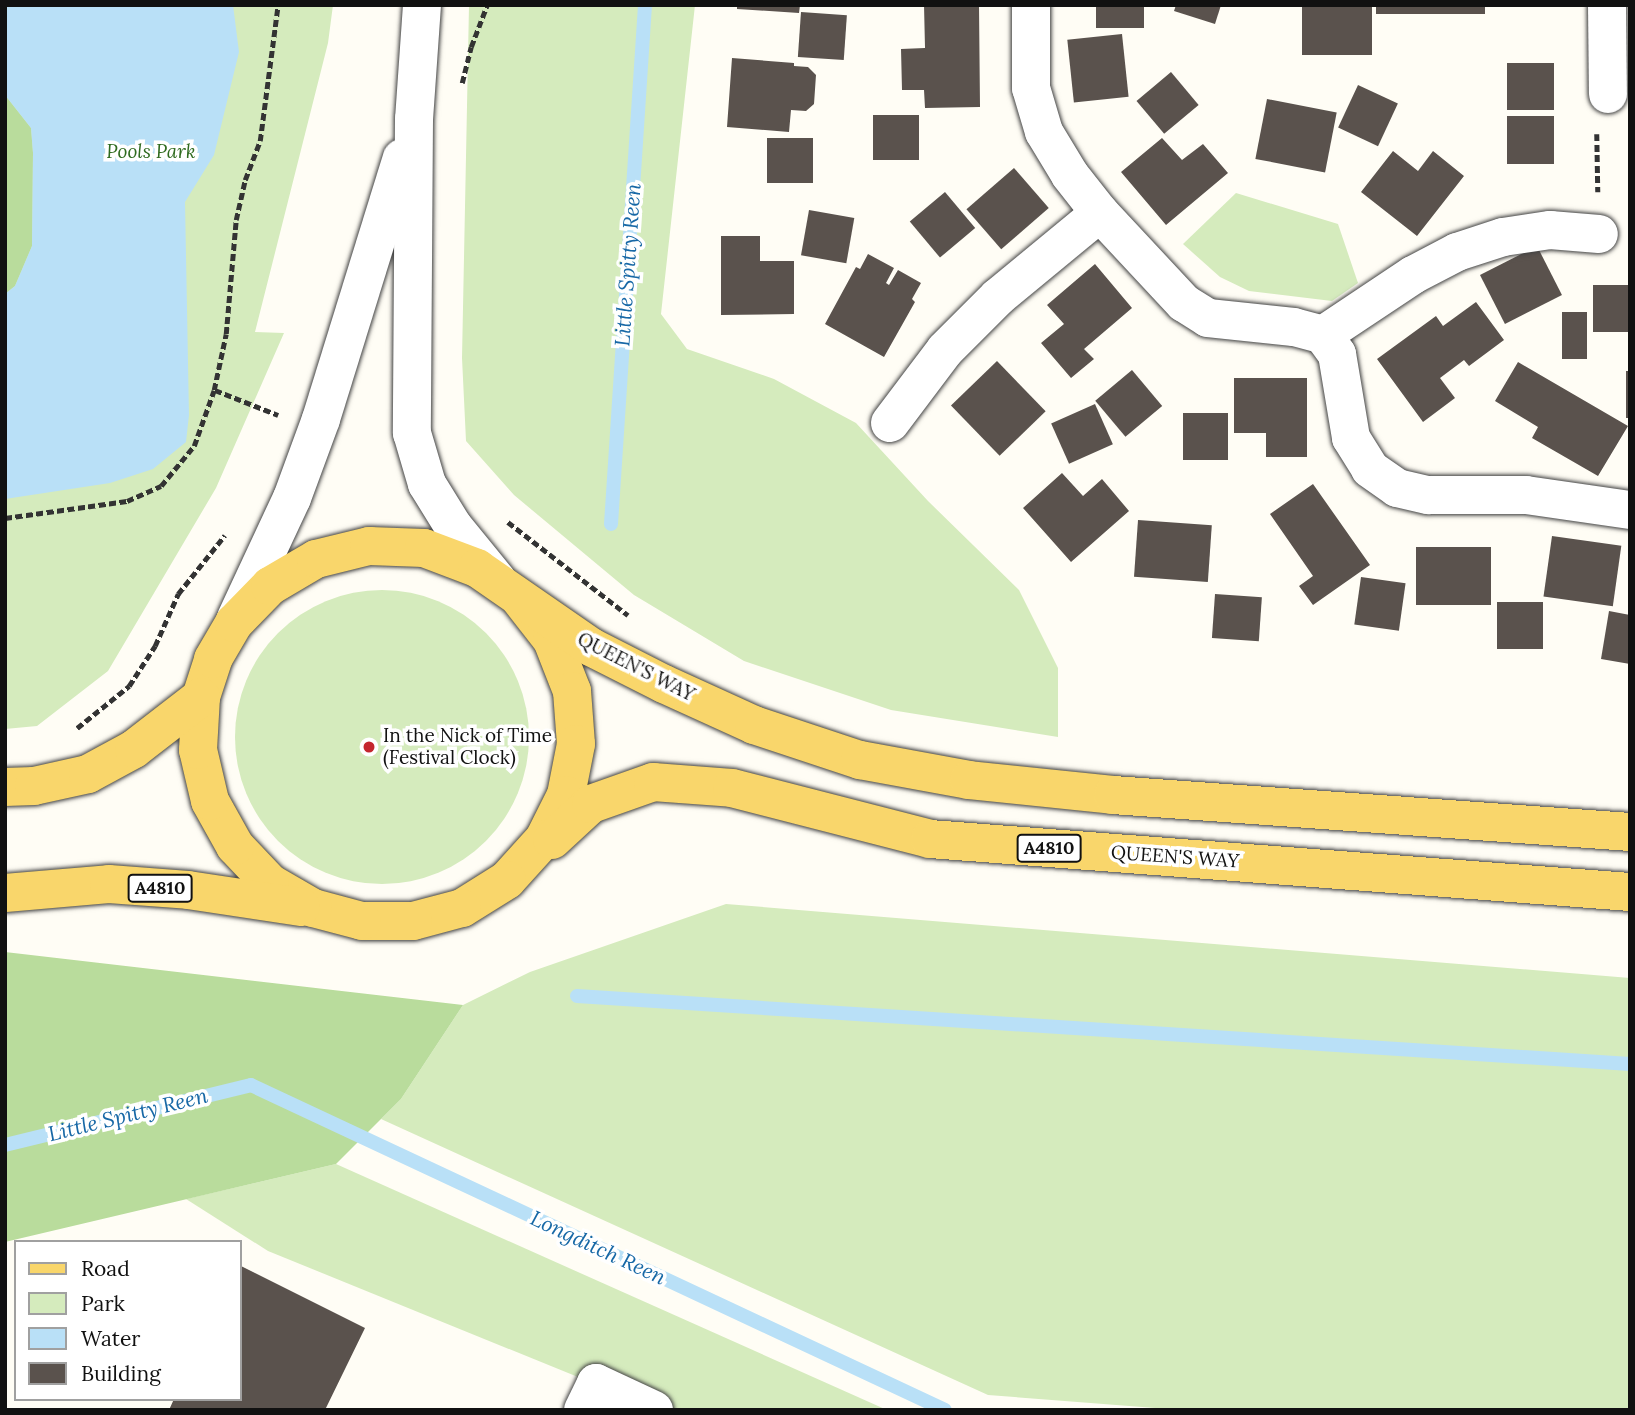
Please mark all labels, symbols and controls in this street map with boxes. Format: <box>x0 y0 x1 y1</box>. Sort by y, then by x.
park label: Pools Park <box>106 141 196 163</box>
water label: Little Spitty Reen <box>610 183 646 347</box>
street label: QUEEN'S WAY <box>574 628 698 706</box>
place label: In the Nick of Time (Festival Clock) <box>383 725 552 769</box>
marker: In the Nick of Time (Festival Clock) <box>361 739 377 755</box>
road number: A4810 <box>1016 834 1082 862</box>
street label: QUEEN'S WAY <box>1110 841 1240 873</box>
road number: A4810 <box>127 874 193 903</box>
water label: Little Spitty Reen <box>46 1083 210 1147</box>
water label: Longditch Reen <box>526 1206 670 1290</box>
legend <box>14 1240 242 1401</box>
text: Road <box>81 1255 130 1282</box>
text: Park <box>81 1290 125 1317</box>
text: Water <box>81 1325 140 1352</box>
text: Building <box>81 1360 161 1387</box>

